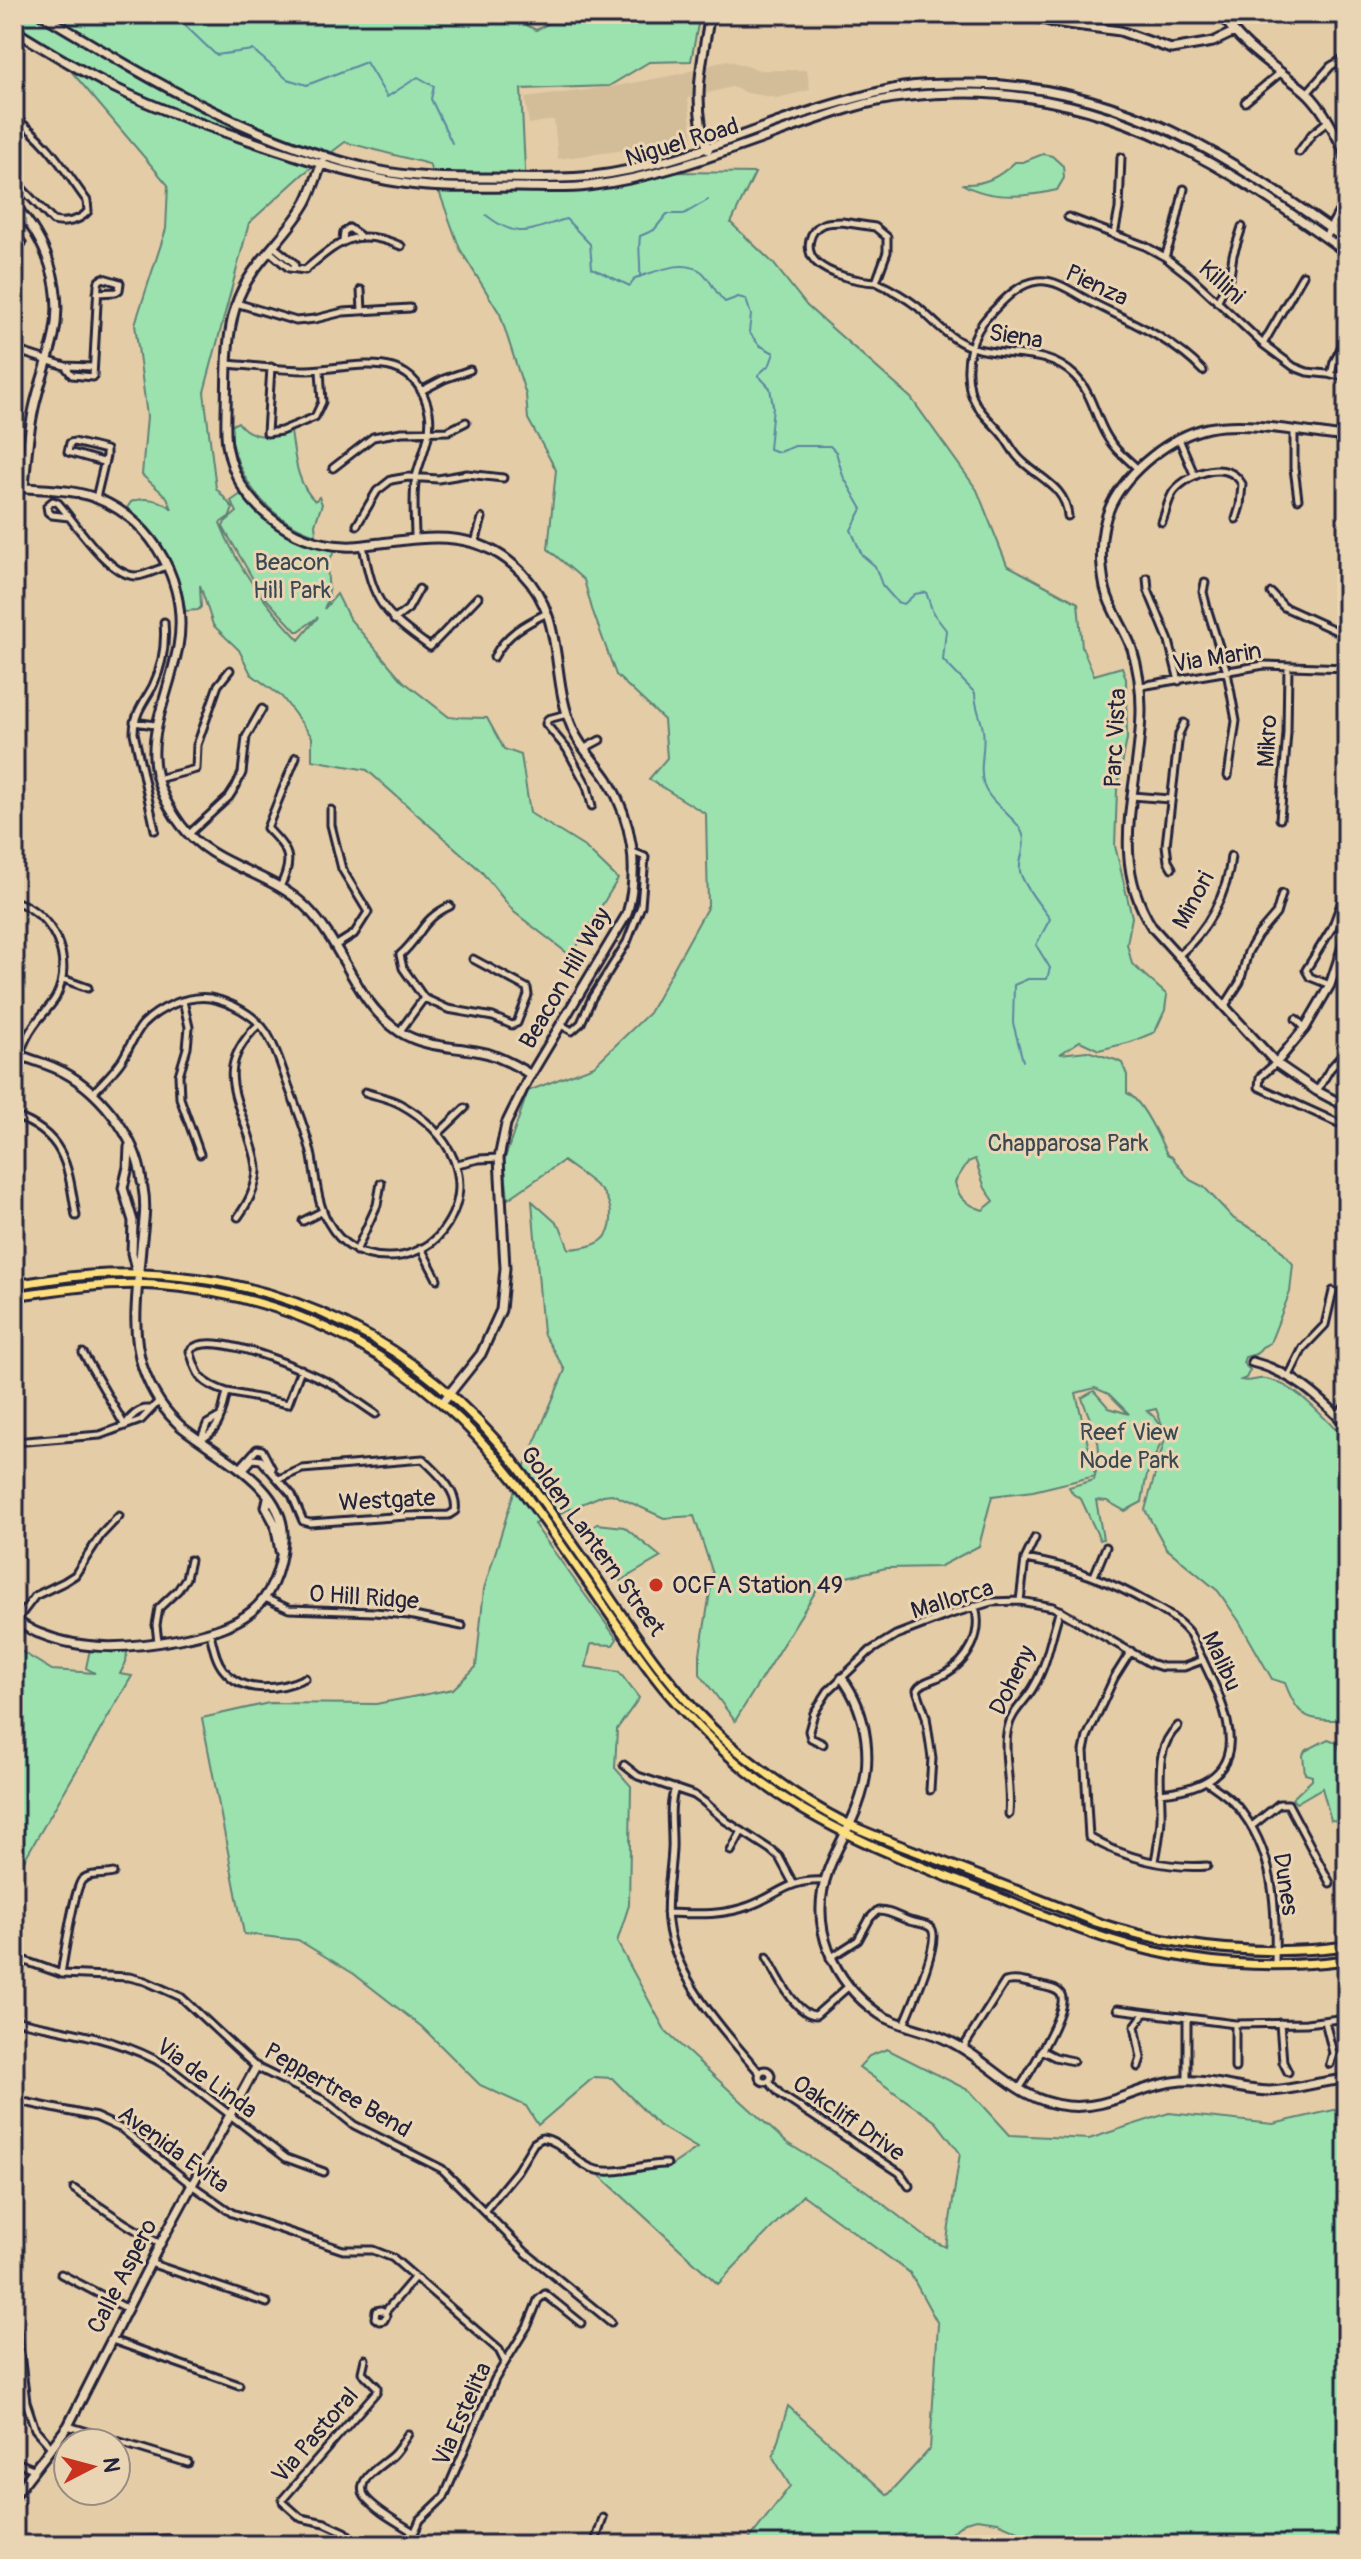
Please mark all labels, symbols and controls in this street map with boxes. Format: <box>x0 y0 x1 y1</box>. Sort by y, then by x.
street label: Niguel Road <box>622 111 742 173</box>
street label: Killini <box>1193 254 1251 311</box>
street label: Pienza <box>1061 258 1133 313</box>
street label: Siena <box>987 318 1045 355</box>
park label: Beacon Hill Park <box>253 548 331 605</box>
street label: Via Marin <box>1171 636 1264 679</box>
street label: Parc Vista <box>1098 688 1133 789</box>
street label: Mikro <box>1252 714 1283 768</box>
street label: Minori <box>1166 866 1221 934</box>
street label: Beacon Hill Way <box>513 902 618 1054</box>
park label: Chapparosa Park <box>987 1129 1149 1158</box>
park label: Reef View Node Park <box>1079 1418 1179 1475</box>
street label: Golden Lantern Street <box>514 1441 672 1642</box>
street label: Westgate <box>338 1483 436 1518</box>
place label: OCFA Station 49 <box>672 1571 843 1600</box>
street label: Mallorca <box>907 1573 997 1626</box>
marker: OCFA Station 49 <box>647 1576 665 1594</box>
street label: O Hill Ridge <box>308 1579 420 1616</box>
street label: Malibu <box>1195 1627 1248 1696</box>
street label: Doheny <box>983 1641 1042 1720</box>
street label: Dunes <box>1266 1851 1305 1918</box>
street label: Via de Linda <box>150 2032 263 2125</box>
street label: Peppertree Bend <box>259 2037 416 2144</box>
street label: Oakcliff Drive <box>787 2069 911 2168</box>
street label: Avenida Evita <box>112 2099 235 2200</box>
street label: Calle Aspero <box>81 2214 164 2338</box>
street label: Via Estelita <box>427 2358 498 2471</box>
street label: Via Pastoral <box>266 2382 365 2489</box>
north arrow <box>52 2427 132 2507</box>
text: N <box>96 2456 126 2474</box>

